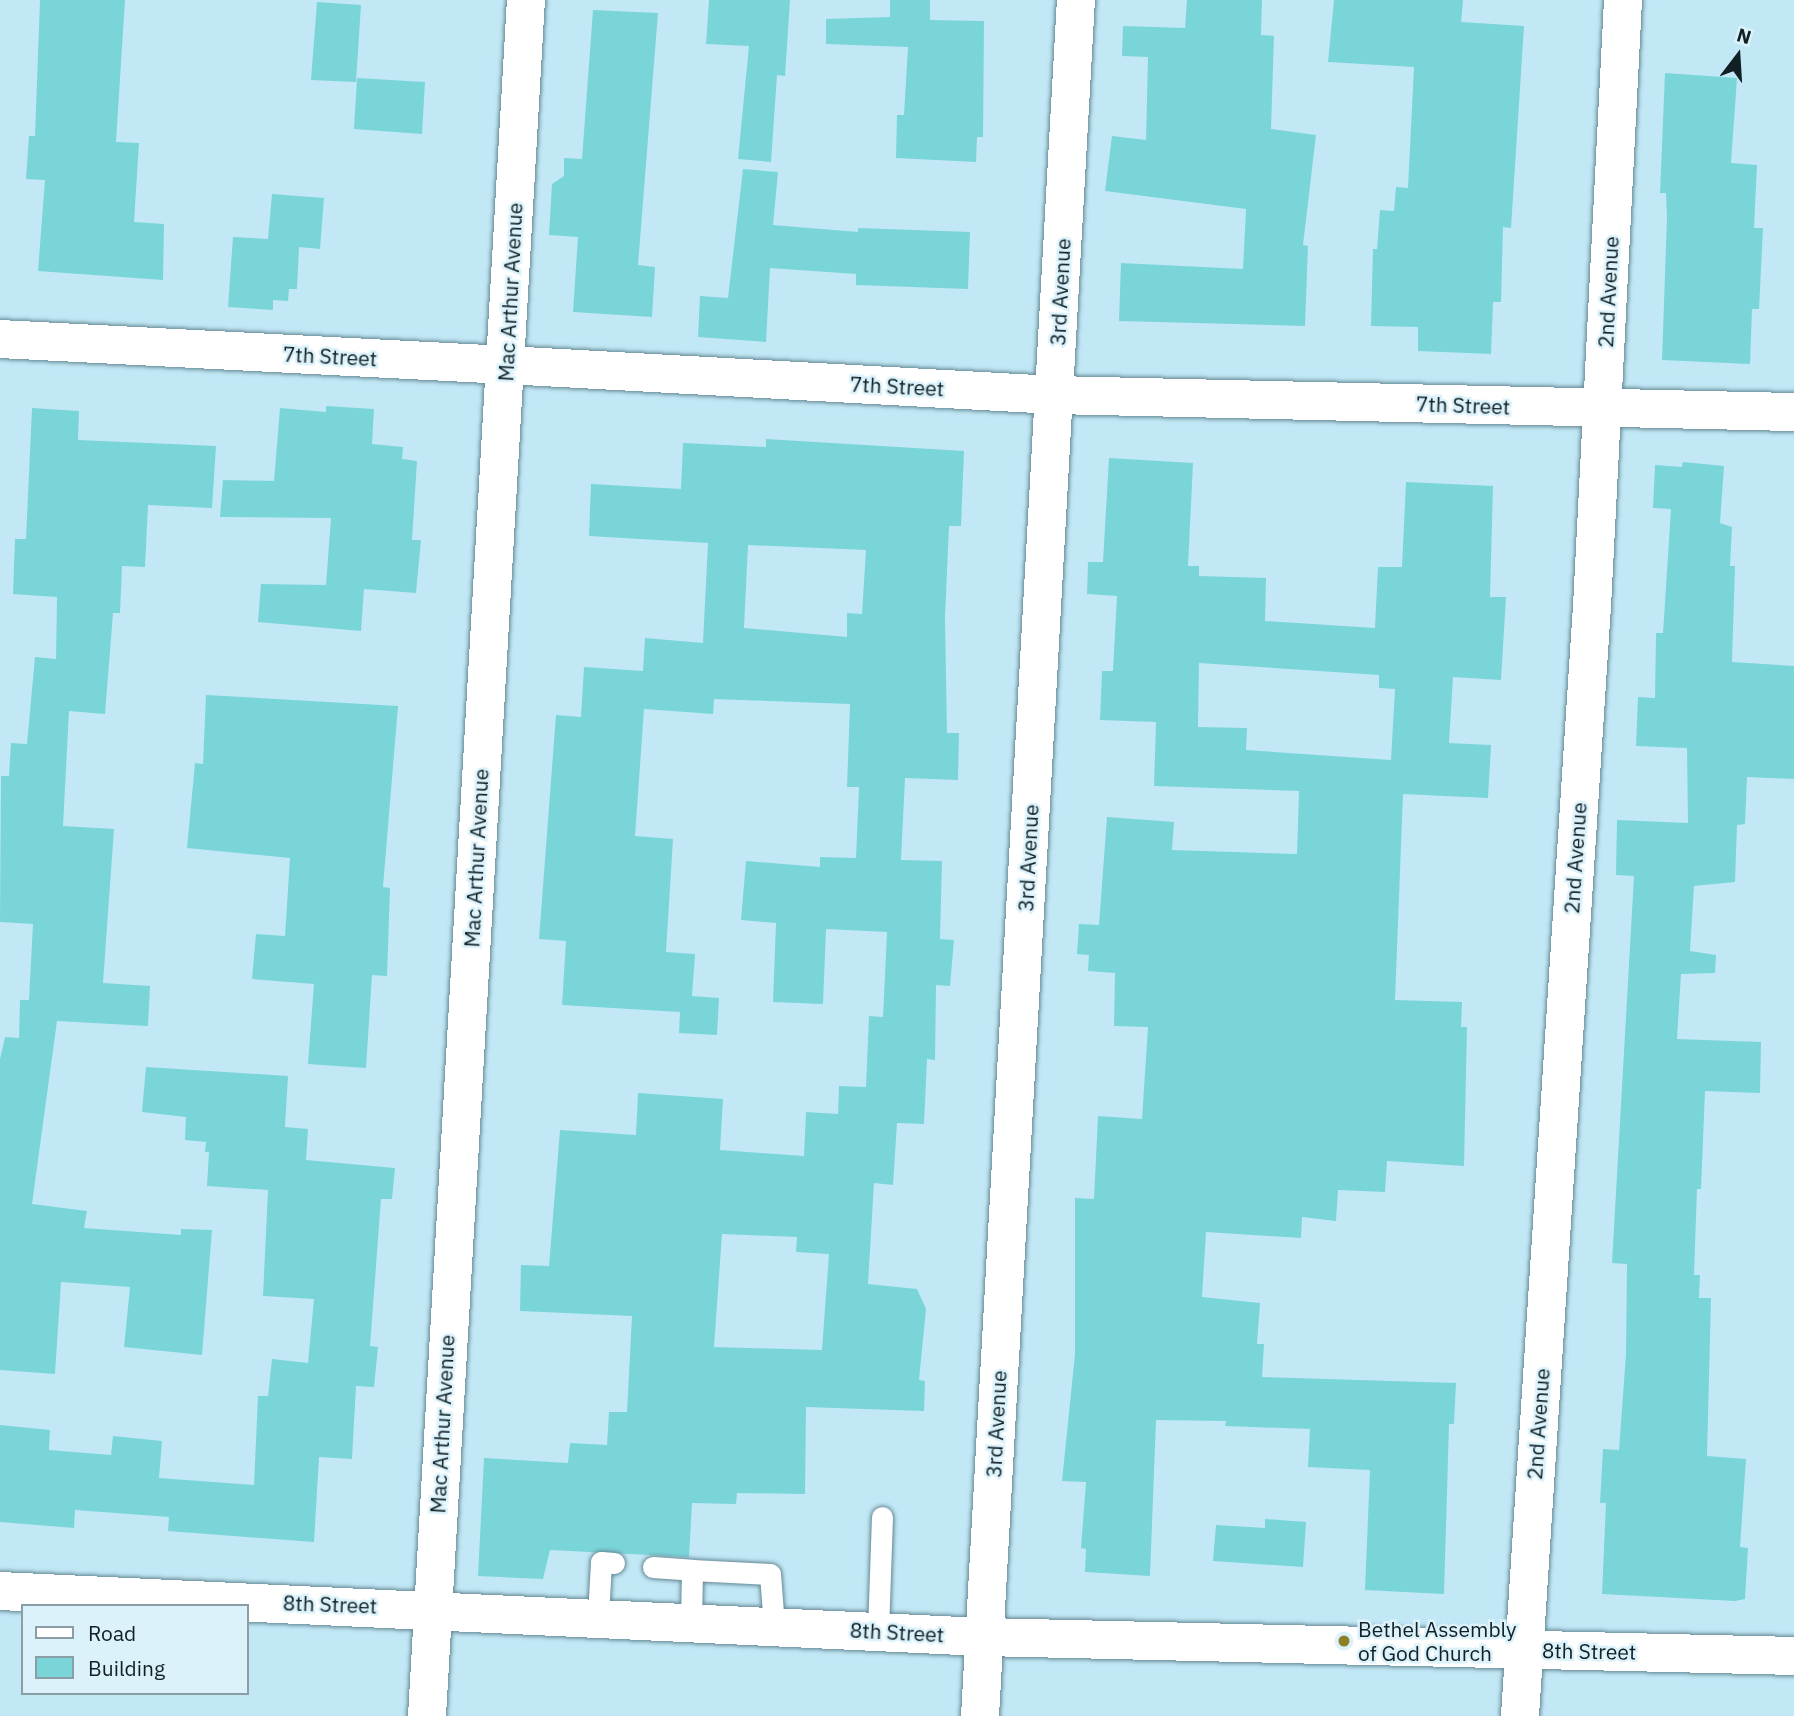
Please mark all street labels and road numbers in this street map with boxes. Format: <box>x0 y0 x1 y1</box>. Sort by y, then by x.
street label: Mac Arthur Avenue <box>493 202 527 382</box>
street label: 2nd Avenue <box>1592 236 1624 348</box>
street label: 3rd Avenue <box>1045 238 1075 346</box>
street label: 7th Street <box>282 341 378 371</box>
street label: 7th Street <box>849 371 945 401</box>
street label: 7th Street <box>1415 391 1511 419</box>
street label: Mac Arthur Avenue <box>459 768 493 948</box>
street label: 2nd Avenue <box>1559 801 1591 915</box>
street label: 3rd Avenue <box>1013 804 1043 912</box>
street label: Mac Arthur Avenue <box>425 1334 459 1514</box>
street label: 2nd Avenue <box>1522 1367 1554 1481</box>
street label: 3rd Avenue <box>981 1370 1011 1478</box>
street label: 8th Street <box>282 1590 378 1618</box>
street label: 8th Street <box>849 1617 945 1647</box>
street label: 8th Street <box>1542 1638 1636 1664</box>

